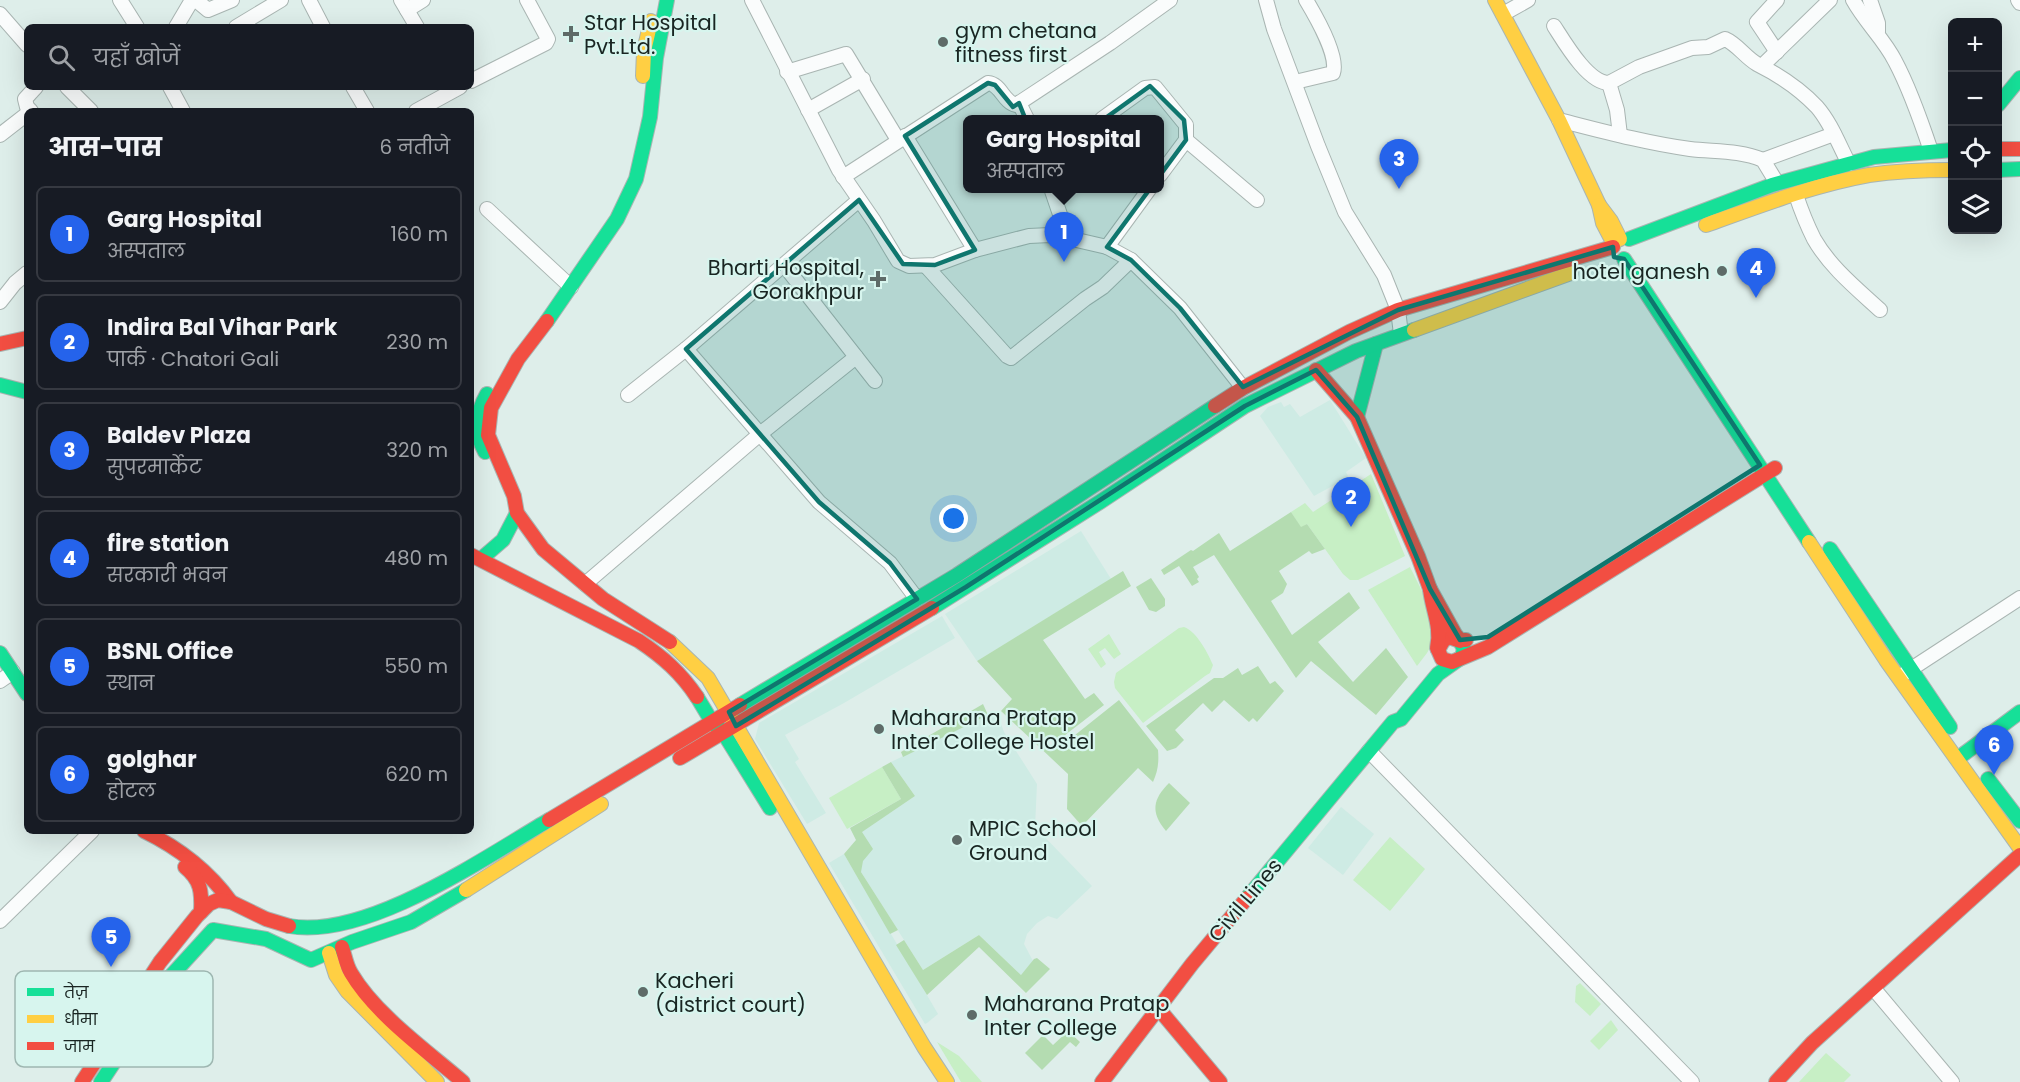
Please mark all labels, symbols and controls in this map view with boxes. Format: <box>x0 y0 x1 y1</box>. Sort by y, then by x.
place label: Star Hospital Pvt.Ltd. <box>584 8 717 61</box>
place label: gym chetana fitness first <box>955 16 1097 69</box>
map controls <box>1948 18 2002 234</box>
button: + <box>1948 18 2002 72</box>
search box <box>24 24 474 90</box>
marker: Star Hospital Pvt.Ltd. <box>562 25 580 43</box>
marker: gym chetana fitness first <box>936 35 950 49</box>
icon: search <box>45 41 78 74</box>
text: यहाँ खोजें <box>93 42 180 73</box>
button: − <box>1948 72 2002 126</box>
popup <box>963 115 1164 193</box>
text: Garg Hospital <box>986 124 1141 155</box>
button: locate <box>1948 126 2002 180</box>
text: आस-पास <box>48 129 162 165</box>
text: 6 नतीजे <box>380 133 450 161</box>
pin: 3 <box>1380 140 1418 189</box>
text: अस्पताल <box>986 157 1064 185</box>
button: layers <box>1948 180 2002 234</box>
text: Garg Hospital <box>107 204 262 235</box>
pin: 1 <box>1044 212 1084 262</box>
text: 1 <box>66 220 73 248</box>
text: 160 m <box>390 220 448 248</box>
text: अस्पताल <box>107 237 185 265</box>
pin: 4 <box>1736 248 1776 298</box>
place label: Bharti Hospital, Gorakhpur <box>708 253 864 306</box>
place label: hotel ganesh <box>1572 257 1710 286</box>
marker: hotel ganesh <box>1715 264 1729 278</box>
marker: Bharti Hospital, Gorakhpur <box>869 270 887 288</box>
text: Indira Bal Vihar Park <box>107 312 337 343</box>
text: 2 <box>64 328 75 356</box>
text: 230 m <box>386 328 448 356</box>
text: पार्क · Chatori Gali <box>107 345 279 373</box>
text: Baldev Plaza <box>107 420 251 451</box>
text: 3 <box>63 436 76 464</box>
text: 320 m <box>386 436 448 464</box>
text: सुपरमार्केट <box>107 453 202 481</box>
pin: 2 <box>1332 478 1370 527</box>
your location <box>939 504 968 533</box>
text: fire station <box>107 528 229 559</box>
text: 4 <box>63 544 76 572</box>
text: 480 m <box>384 544 448 572</box>
text: सरकारी भवन <box>107 561 227 589</box>
text: BSNL Office <box>107 636 233 667</box>
text: 5 <box>63 652 76 680</box>
text: 550 m <box>384 652 448 680</box>
text: स्थान <box>107 669 154 697</box>
place label: Maharana Pratap Inter College Hostel <box>891 703 1094 756</box>
marker: Maharana Pratap Inter College Hostel <box>872 722 886 736</box>
pin: 6 <box>1974 726 2014 775</box>
text: golghar <box>107 744 197 775</box>
text: 6 <box>63 760 76 788</box>
text: 620 m <box>385 760 448 788</box>
text: होटल <box>107 777 156 805</box>
place label: MPIC School Ground <box>969 814 1097 867</box>
marker: MPIC School Ground <box>950 833 964 847</box>
street label: Civil Lines <box>1202 852 1288 948</box>
pin: 5 <box>92 918 130 967</box>
place label: Kacheri (district court) <box>655 966 806 1019</box>
legend <box>15 971 213 1067</box>
text: तेज़ <box>63 981 89 1004</box>
marker: Kacheri (district court) <box>636 985 650 999</box>
place label: Maharana Pratap Inter College <box>984 989 1169 1042</box>
text: धीमा <box>64 1008 99 1031</box>
marker: Maharana Pratap Inter College <box>965 1008 979 1022</box>
text: जाम <box>63 1035 95 1058</box>

